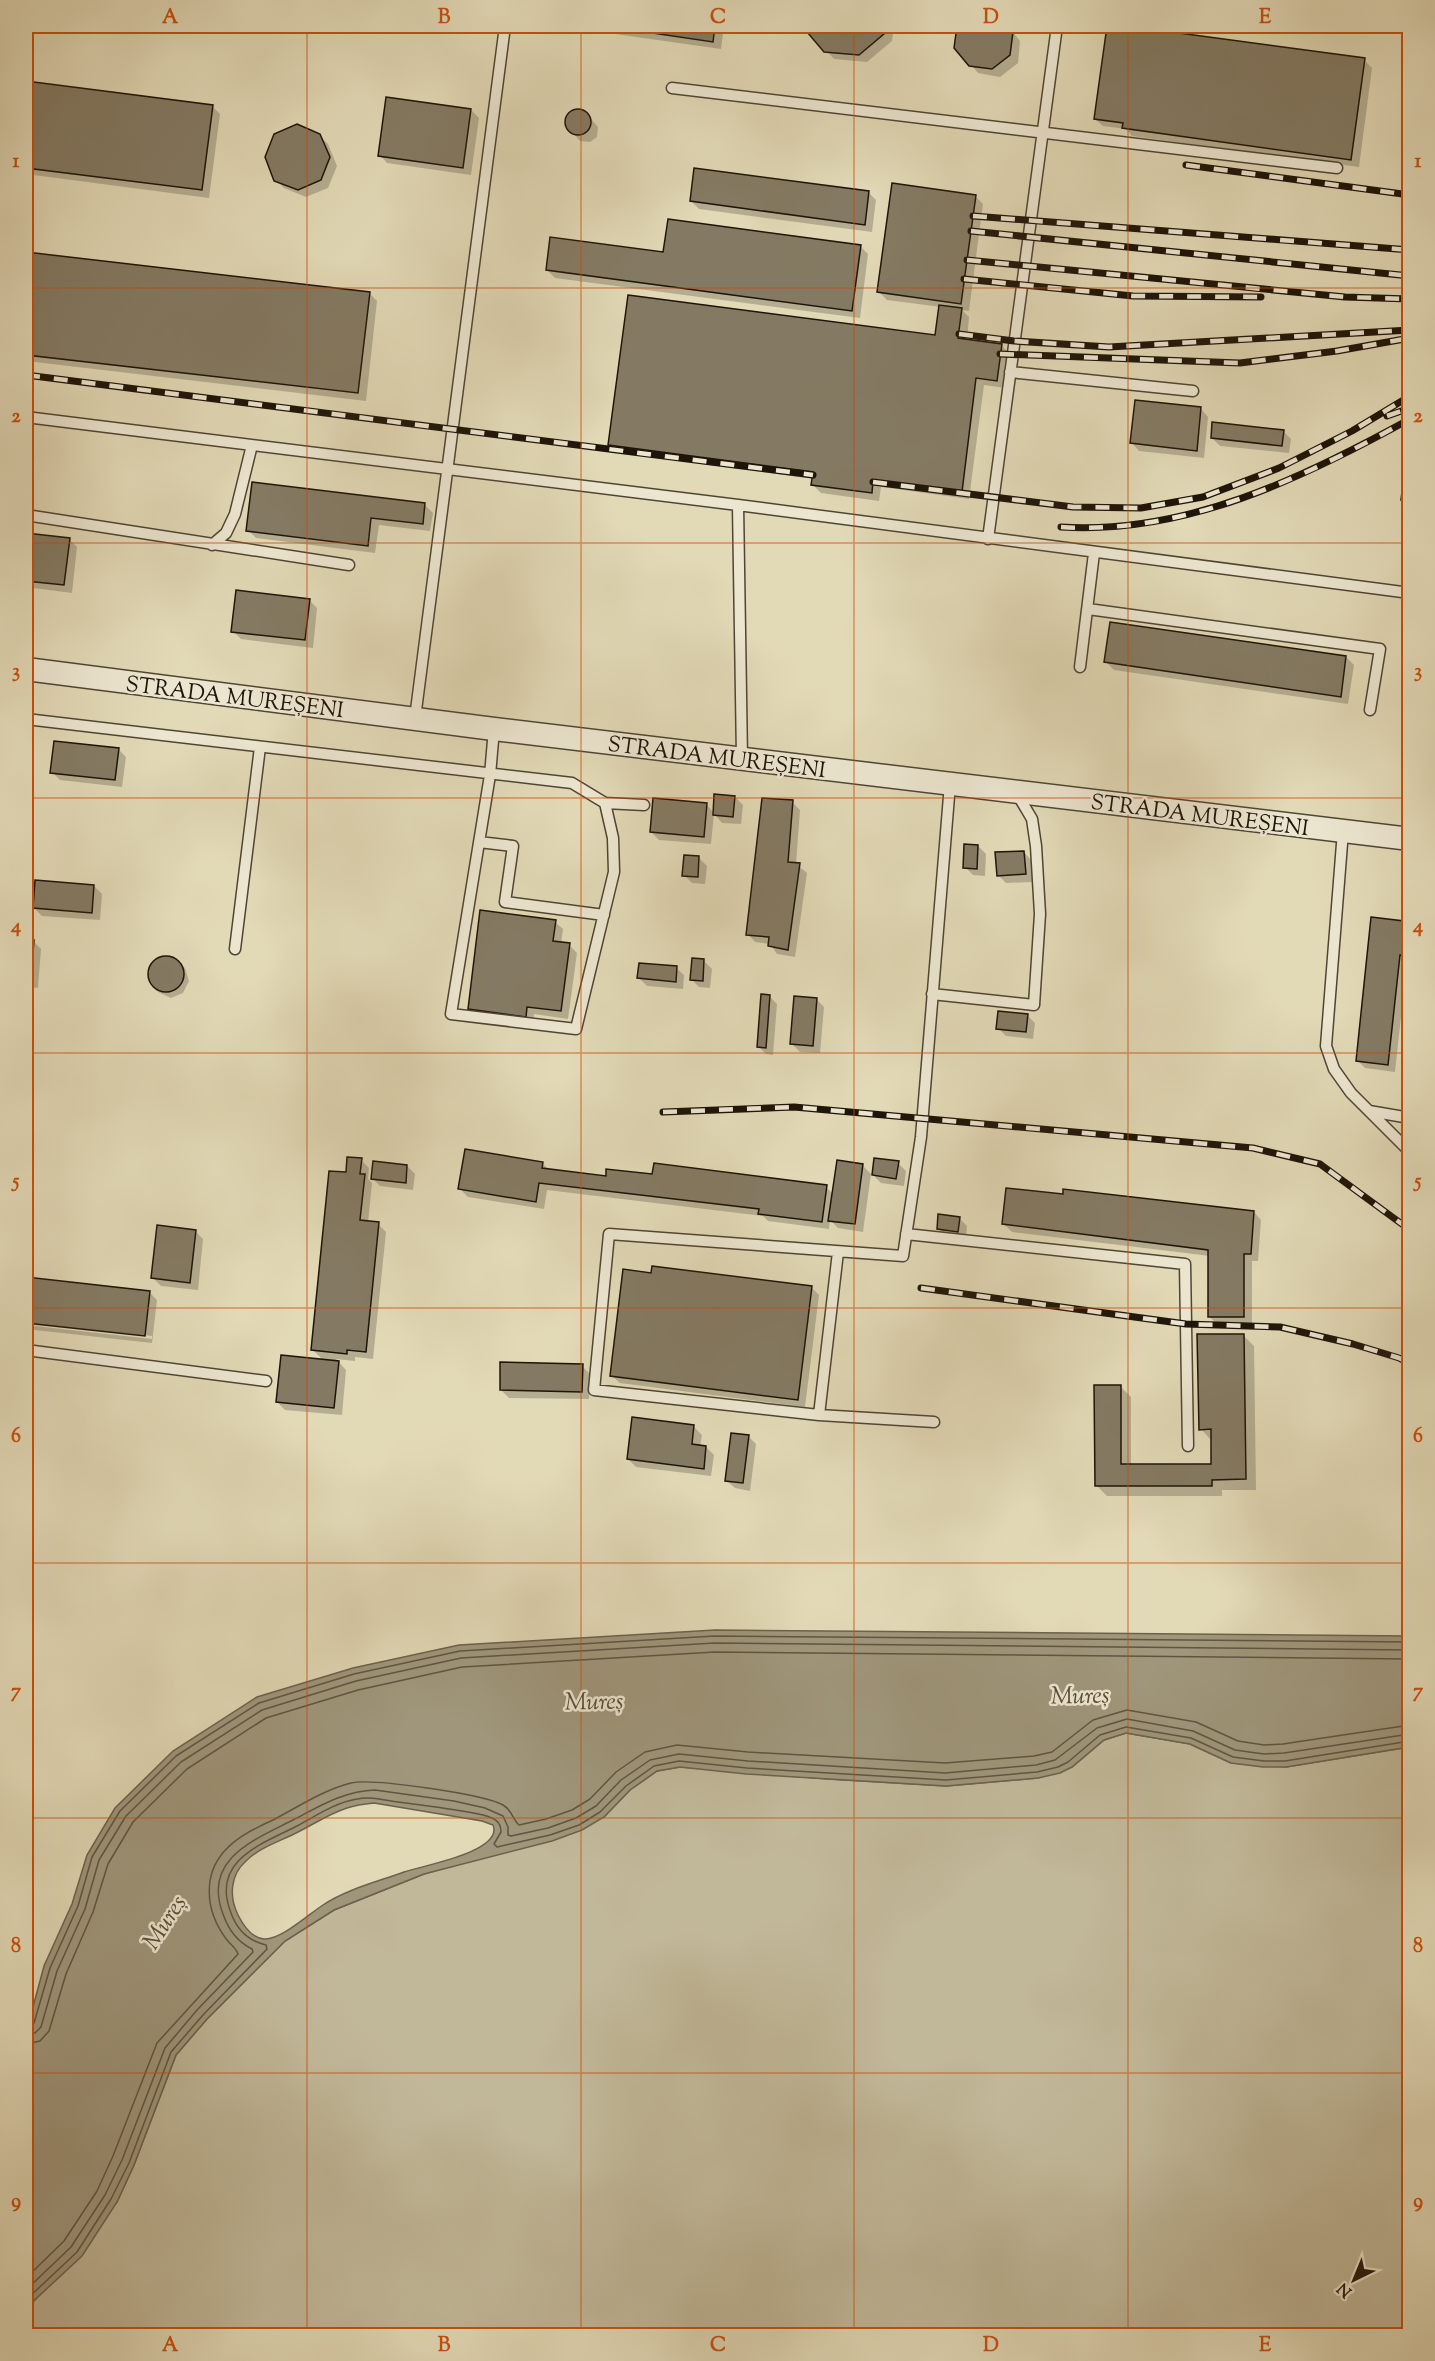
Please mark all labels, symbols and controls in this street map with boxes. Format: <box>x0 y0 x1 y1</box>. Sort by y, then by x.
text: A <box>162 4 179 33</box>
text: B <box>438 4 451 33</box>
text: C <box>710 4 726 33</box>
text: D <box>983 4 999 33</box>
text: E <box>1259 4 1272 33</box>
text: 1 <box>13 148 20 177</box>
text: 1 <box>1415 148 1422 177</box>
text: 2 <box>11 403 21 432</box>
text: 2 <box>1413 403 1423 432</box>
text: 3 <box>12 658 20 687</box>
text: 3 <box>1414 658 1422 687</box>
street label: STRADA MUREȘENI <box>124 670 346 728</box>
street label: STRADA MUREȘENI <box>606 730 828 788</box>
street label: STRADA MUREȘENI <box>1089 788 1311 846</box>
text: 4 <box>10 913 21 942</box>
text: 4 <box>1412 913 1423 942</box>
text: 5 <box>11 1168 20 1197</box>
text: 5 <box>1413 1168 1422 1197</box>
text: 6 <box>11 1423 21 1452</box>
text: 6 <box>1413 1423 1423 1452</box>
text: 7 <box>11 1678 22 1707</box>
text: 7 <box>1413 1678 1424 1707</box>
water label: Mureș <box>1050 1679 1110 1715</box>
water label: Mureș <box>564 1685 624 1721</box>
water label: Mureș <box>135 1889 196 1957</box>
text: 8 <box>11 1933 21 1962</box>
text: 8 <box>1413 1933 1423 1962</box>
text: 9 <box>11 2188 21 2217</box>
text: 9 <box>1413 2188 1423 2217</box>
north arrow <box>1324 2250 1384 2310</box>
text: N <box>1333 2276 1358 2302</box>
text: A <box>162 2332 179 2361</box>
text: B <box>438 2332 451 2361</box>
text: C <box>710 2332 726 2361</box>
text: D <box>983 2332 999 2361</box>
text: E <box>1259 2332 1272 2361</box>

